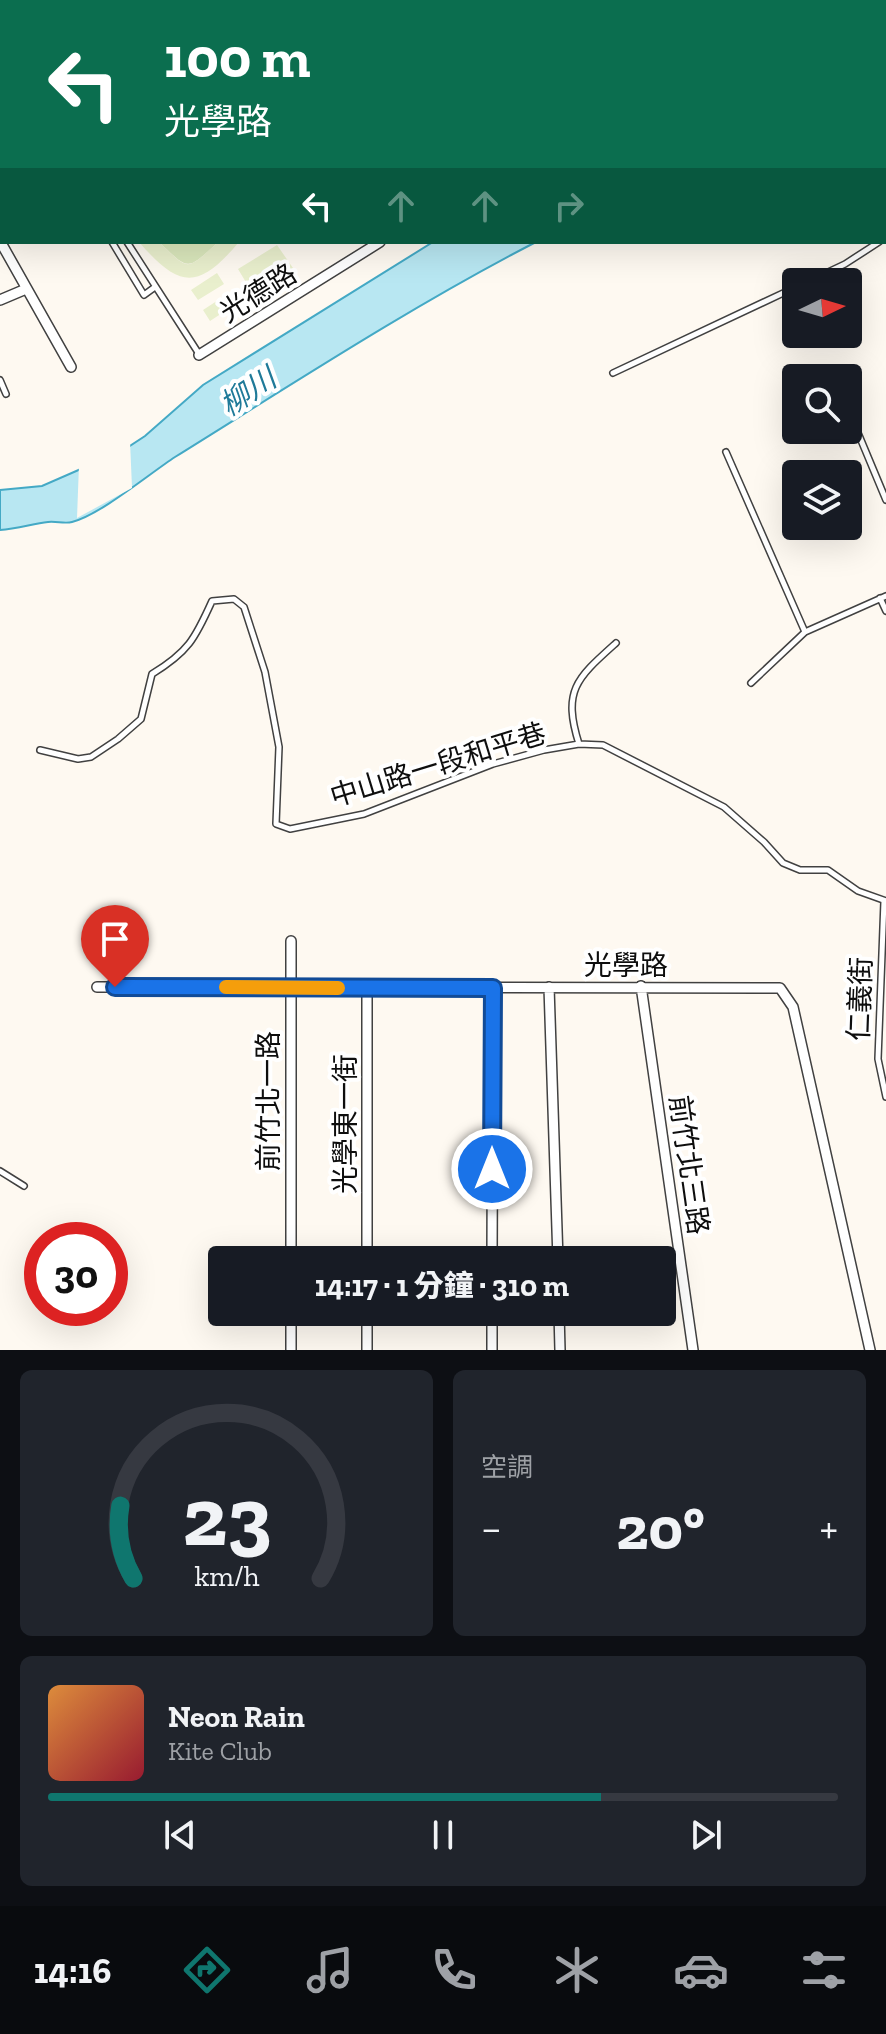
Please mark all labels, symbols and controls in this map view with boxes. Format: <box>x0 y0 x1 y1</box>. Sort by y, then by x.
text: 100 m <box>164 24 311 91</box>
icon: left <box>32 32 136 136</box>
text: 光學路 <box>164 100 272 143</box>
icon: left <box>295 184 339 228</box>
icon: ahead <box>379 184 423 228</box>
icon: ahead <box>463 184 507 228</box>
icon: right <box>547 184 591 228</box>
street label: 光德路 <box>214 257 302 329</box>
north arrow <box>782 268 862 348</box>
map controls <box>782 268 862 540</box>
water label: 柳川 <box>213 359 285 424</box>
button: search <box>782 364 862 444</box>
button: layers <box>782 460 862 540</box>
street label: 中山路一段和平巷 <box>326 716 550 814</box>
pin <box>81 905 149 987</box>
icon: arrive <box>93 917 137 961</box>
street label: 光學路 <box>584 949 668 982</box>
street label: 仁義街 <box>842 956 878 1042</box>
street label: 前竹北一路 <box>252 1031 285 1171</box>
street label: 光學東一街 <box>329 1054 362 1194</box>
street label: 前竹北三路 <box>663 1093 715 1237</box>
position arrow <box>450 1127 534 1211</box>
speed limit sign: 30 <box>24 1222 128 1326</box>
text: 14:17 · 1 分鐘 · 310 m <box>315 1268 569 1304</box>
text: 空調 <box>481 1451 533 1483</box>
text: 23 <box>182 1466 271 1566</box>
text: 20° <box>616 1492 705 1564</box>
text: − <box>481 1501 502 1554</box>
text: + <box>819 1501 838 1554</box>
text: km/h <box>194 1559 259 1593</box>
text: Neon Rain <box>168 1699 305 1735</box>
text: Kite Club <box>168 1735 272 1767</box>
icon: previous <box>158 1813 202 1857</box>
icon: pause <box>421 1813 465 1857</box>
icon: next <box>684 1813 728 1857</box>
icon: directions <box>179 1942 235 1998</box>
icon: music <box>302 1942 358 1998</box>
icon: phone <box>426 1942 482 1998</box>
icon: climate <box>549 1942 605 1998</box>
icon: car <box>673 1942 729 1998</box>
icon: filters <box>796 1942 852 1998</box>
text: 14:16 <box>34 1949 112 1992</box>

